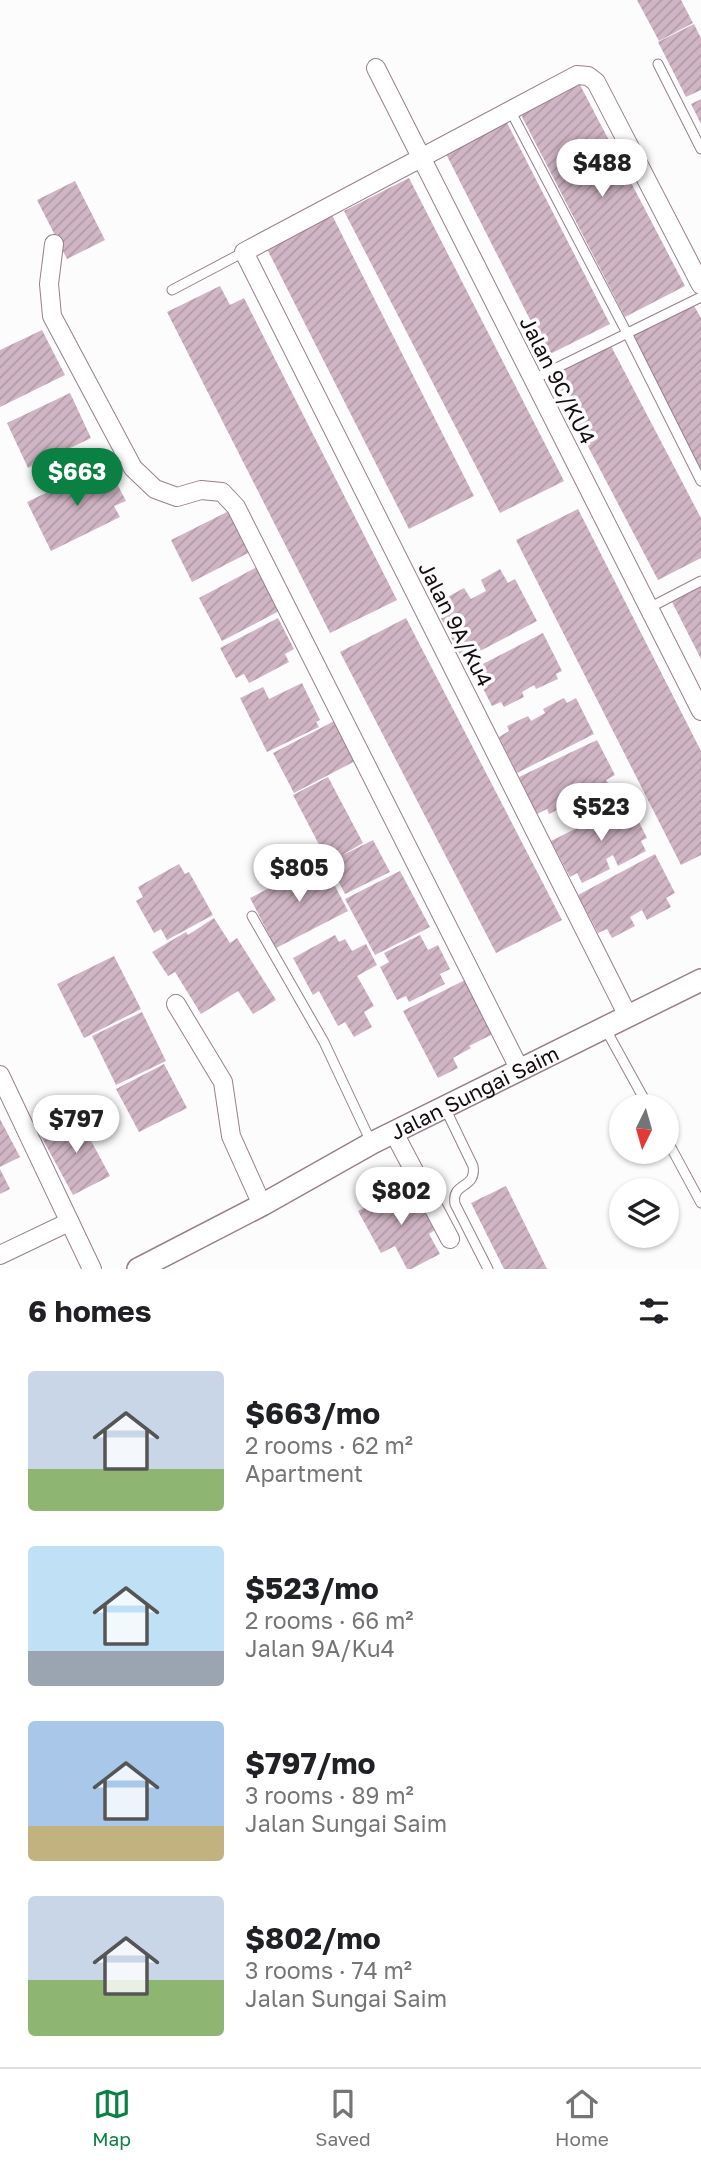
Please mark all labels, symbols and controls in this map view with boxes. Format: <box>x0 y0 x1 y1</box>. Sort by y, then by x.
pin: $488 <box>561 140 643 199</box>
text: $488 <box>572 148 632 176</box>
street label: Jalan 9C/KU4 <box>515 312 601 448</box>
pin: $663 <box>36 448 118 508</box>
text: $663 <box>48 457 106 485</box>
street label: Jalan 9A/Ku4 <box>413 557 499 691</box>
pin: $523 <box>560 784 642 843</box>
text: $523 <box>572 792 630 820</box>
pin: $805 <box>258 844 340 904</box>
text: $805 <box>269 853 329 881</box>
street label: Jalan Sungai Saim <box>386 1040 563 1145</box>
north arrow <box>609 1094 679 1164</box>
map controls <box>609 1094 679 1248</box>
pin: $797 <box>35 1096 117 1155</box>
text: $797 <box>48 1104 104 1132</box>
pin: $802 <box>360 1168 442 1227</box>
text: $802 <box>371 1176 431 1204</box>
button: layers <box>609 1178 679 1248</box>
icon: filters <box>635 1292 673 1330</box>
text: 6 homes <box>28 1293 151 1329</box>
text: $663/mo <box>245 1395 380 1431</box>
icon: home <box>84 1399 168 1483</box>
text: 2 rooms · 62 m² <box>245 1431 413 1459</box>
text: Apartment <box>245 1459 363 1487</box>
text: $523/mo <box>245 1570 379 1606</box>
icon: home <box>84 1574 168 1658</box>
text: 2 rooms · 66 m² <box>245 1606 414 1634</box>
text: Jalan 9A/Ku4 <box>245 1634 395 1662</box>
text: $797/mo <box>245 1745 376 1781</box>
icon: home <box>84 1749 168 1833</box>
text: 3 rooms · 89 m² <box>245 1781 414 1809</box>
text: Jalan Sungai Saim <box>245 1809 447 1837</box>
text: $802/mo <box>245 1920 381 1956</box>
icon: home <box>84 1924 168 2008</box>
text: 3 rooms · 74 m² <box>245 1956 412 1984</box>
text: Jalan Sungai Saim <box>245 1984 447 2012</box>
tab: Map <box>92 2085 131 2150</box>
tab: Saved <box>315 2085 371 2150</box>
tab: Home <box>555 2085 609 2150</box>

